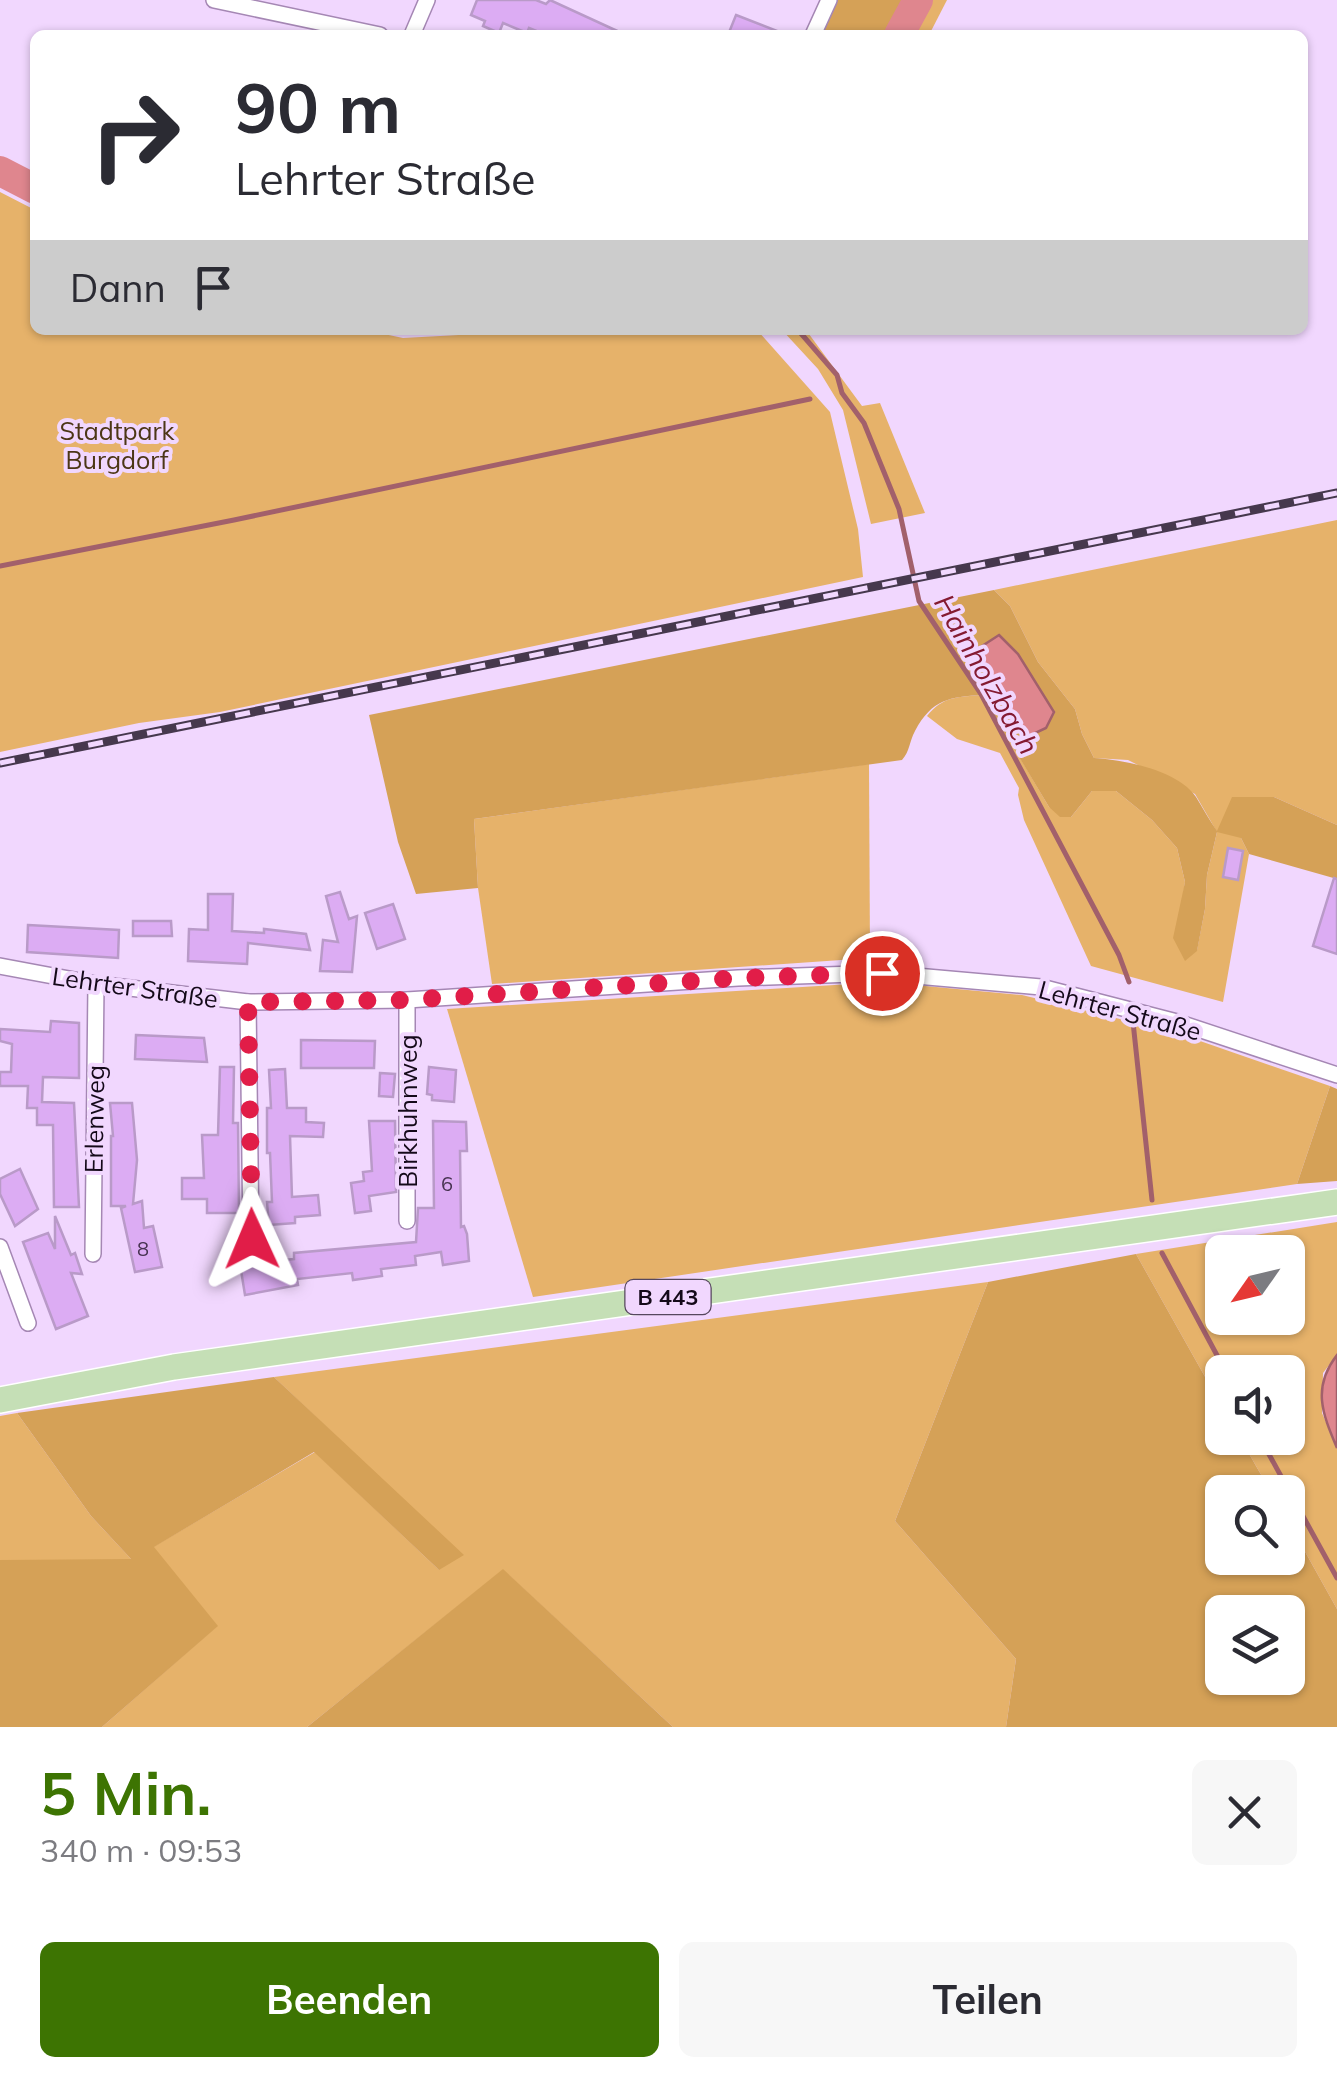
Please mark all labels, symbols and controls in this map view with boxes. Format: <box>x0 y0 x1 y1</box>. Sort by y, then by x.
text: 90 m <box>235 63 401 151</box>
icon: right <box>70 70 200 200</box>
text: Lehrter Straße <box>235 150 536 206</box>
icon: arrive <box>186 260 241 315</box>
text: Dann <box>70 264 166 312</box>
park label: Stadtpark Burgdorf <box>60 415 176 475</box>
water label: Hainholzbach <box>927 588 1047 760</box>
pin <box>840 931 925 1016</box>
icon: arrive <box>855 946 910 1001</box>
street label: Lehrter Straße <box>50 960 220 1014</box>
street label: Lehrter Straße <box>1035 973 1205 1047</box>
street label: Birkhuhnweg <box>392 1034 423 1188</box>
street label: Erlenweg <box>78 1065 110 1173</box>
house number: 6 <box>441 1171 453 1196</box>
position arrow <box>200 1187 304 1291</box>
north arrow <box>1205 1235 1305 1335</box>
map controls <box>1205 1235 1305 1695</box>
house number: 8 <box>137 1236 149 1261</box>
road number: B 443 <box>626 1280 710 1314</box>
button: sound <box>1205 1355 1305 1455</box>
button: search <box>1205 1475 1305 1575</box>
button: layers <box>1205 1595 1305 1695</box>
text: 5 Min. <box>40 1755 211 1830</box>
button: close <box>1192 1760 1297 1865</box>
text: 340 m · 09:53 <box>40 1830 242 1870</box>
button: Beenden <box>40 1942 659 2057</box>
button: Teilen <box>679 1942 1297 2057</box>

